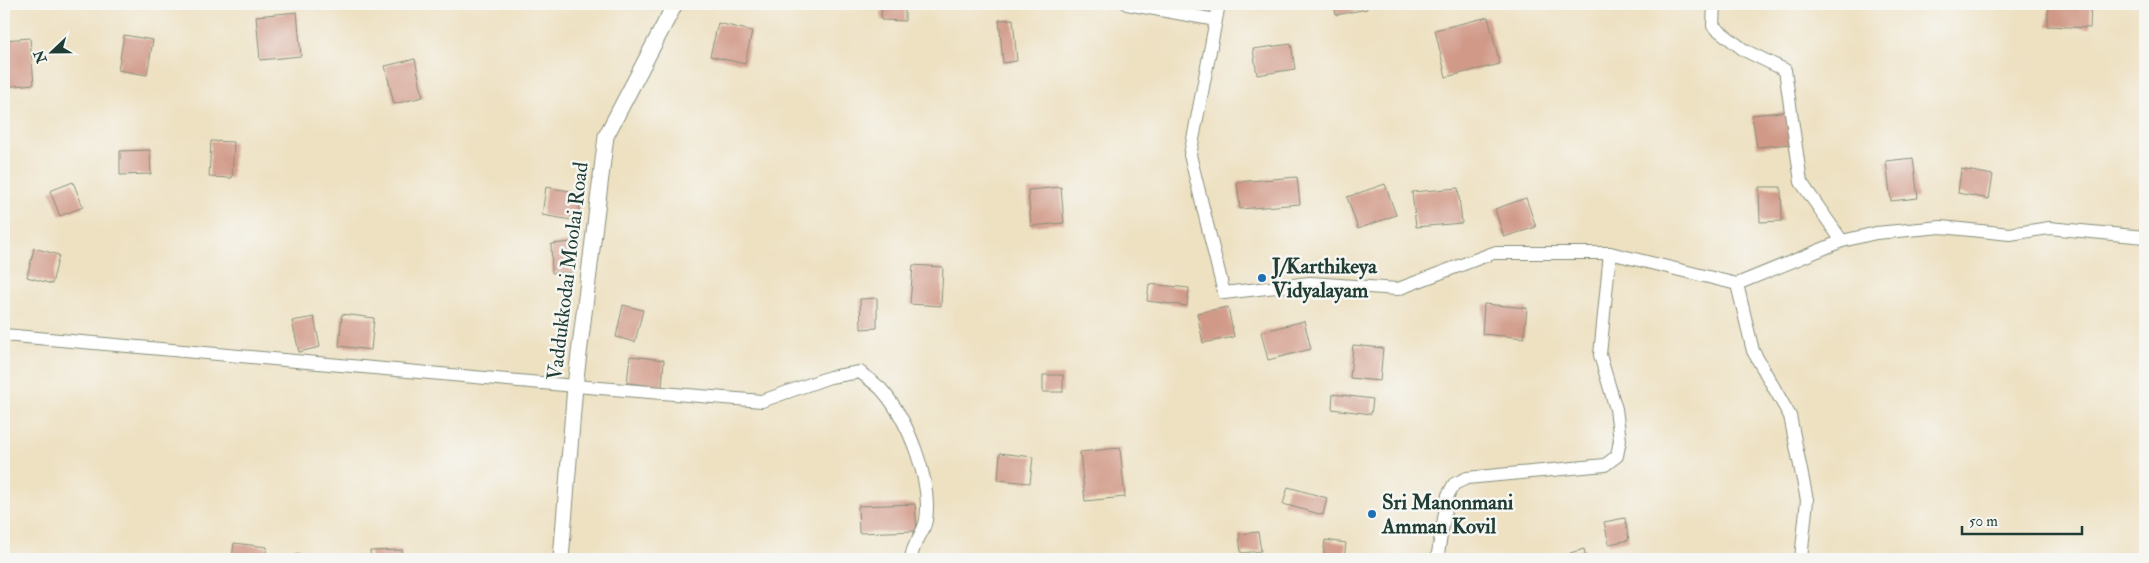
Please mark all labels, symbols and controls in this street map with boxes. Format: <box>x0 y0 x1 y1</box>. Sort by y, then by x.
north arrow <box>28 28 78 78</box>
text: N <box>30 47 51 67</box>
street label: Vaddukkodai Moolai Road <box>541 160 595 382</box>
place label: J/Karthikeya Vidyalayam <box>1271 253 1378 304</box>
marker: J/Karthikeya Vidyalayam <box>1256 272 1268 284</box>
place label: Sri Manonmani Amman Kovil <box>1381 489 1514 540</box>
scale bar <box>1962 503 2082 535</box>
marker: Sri Manonmani Amman Kovil <box>1366 508 1378 520</box>
text: 50 m <box>1969 512 1998 531</box>

